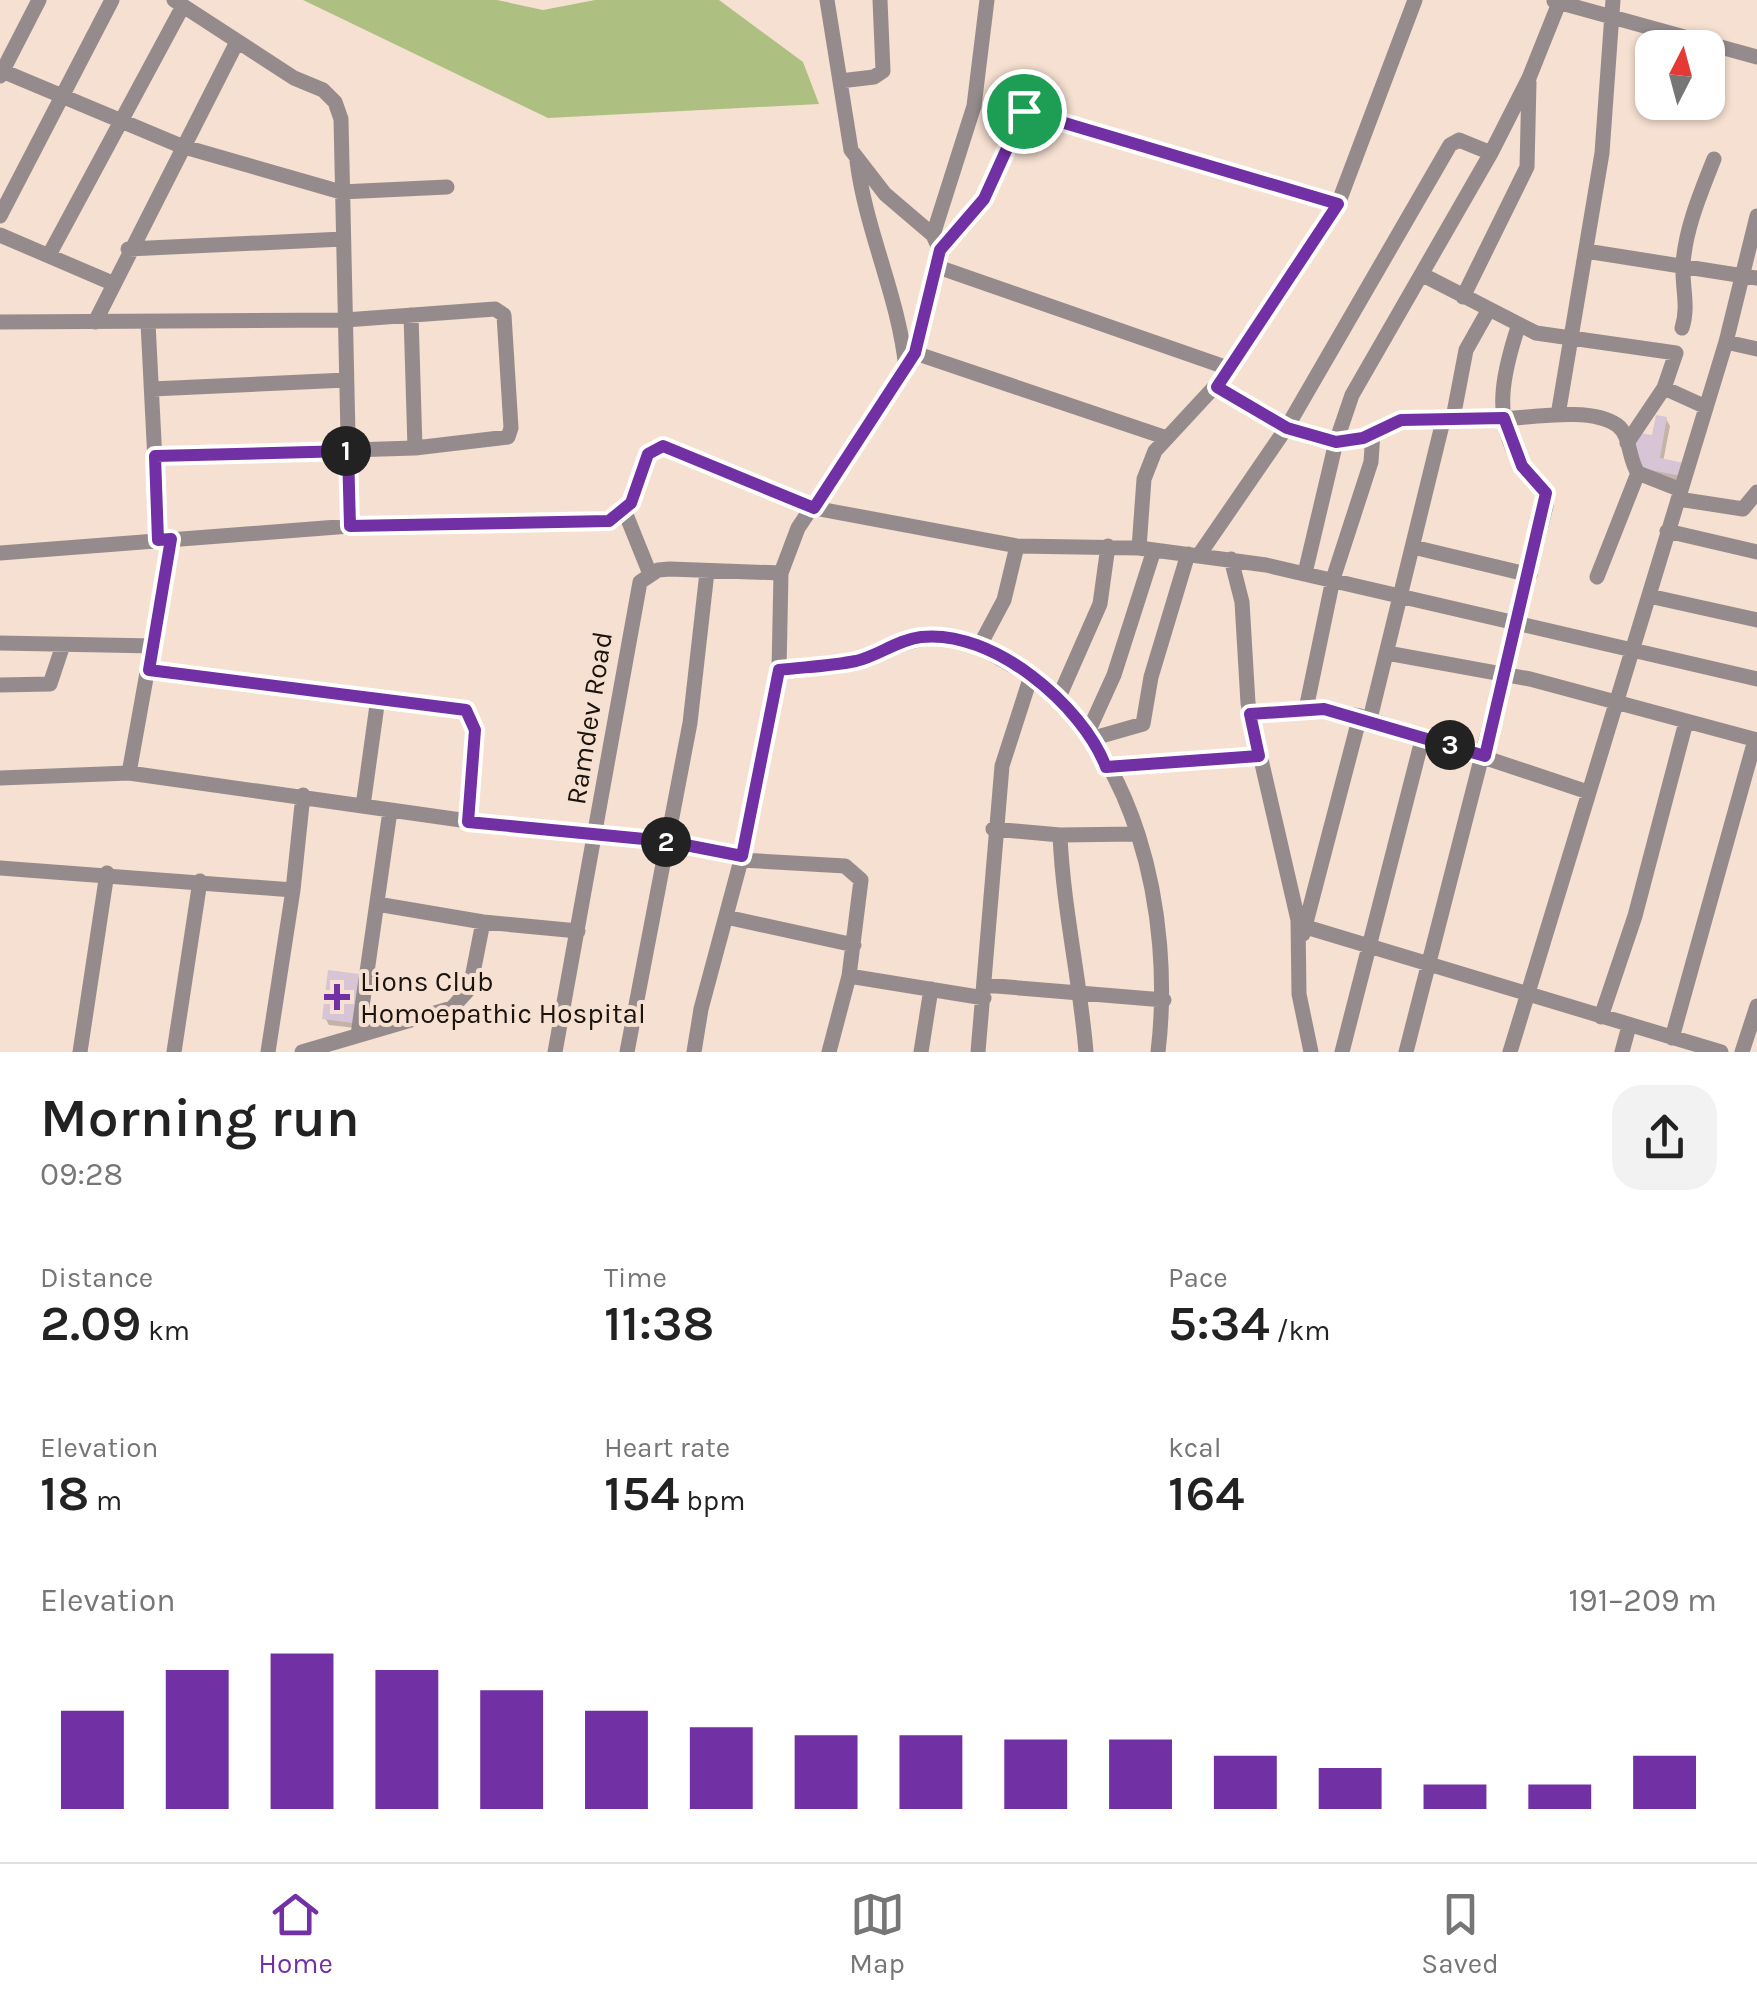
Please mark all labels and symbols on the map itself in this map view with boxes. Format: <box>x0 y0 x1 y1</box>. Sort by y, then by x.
north arrow <box>1635 30 1725 120</box>
pin <box>982 69 1067 154</box>
pin: 1 <box>321 426 371 476</box>
street label: Ramdev Road <box>559 629 619 807</box>
pin: 3 <box>1425 720 1475 770</box>
pin: 2 <box>641 817 691 867</box>
place label: Lions Club Homoepathic Hospital <box>360 965 646 1030</box>
marker: Lions Club Homoepathic Hospital <box>324 984 350 1010</box>

